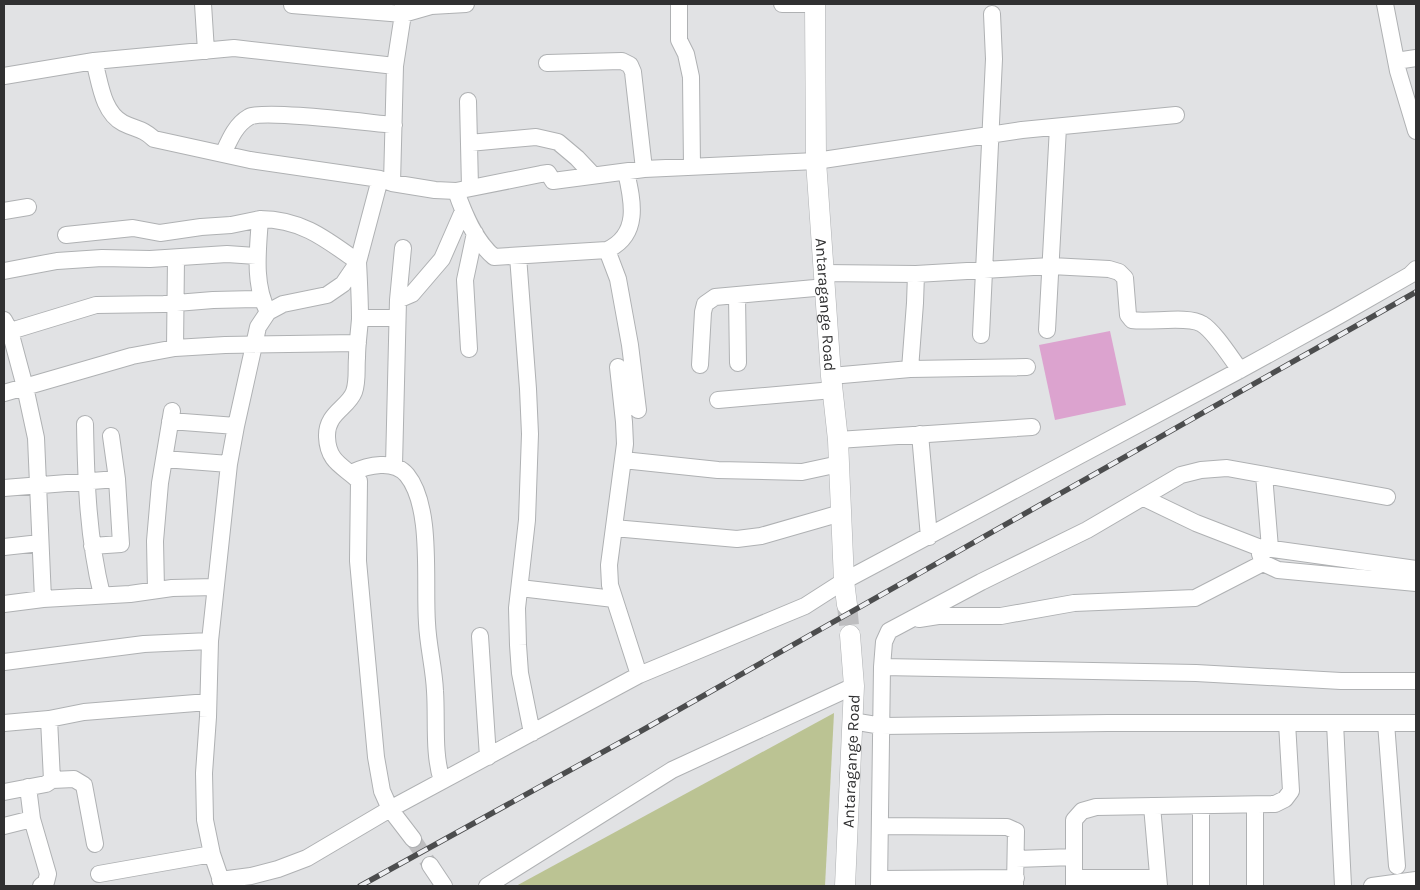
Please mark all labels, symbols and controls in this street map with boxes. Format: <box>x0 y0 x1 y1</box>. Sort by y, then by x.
street label: Antaragange Road <box>812 237 840 372</box>
street label: Antaragange Road <box>838 694 863 828</box>

